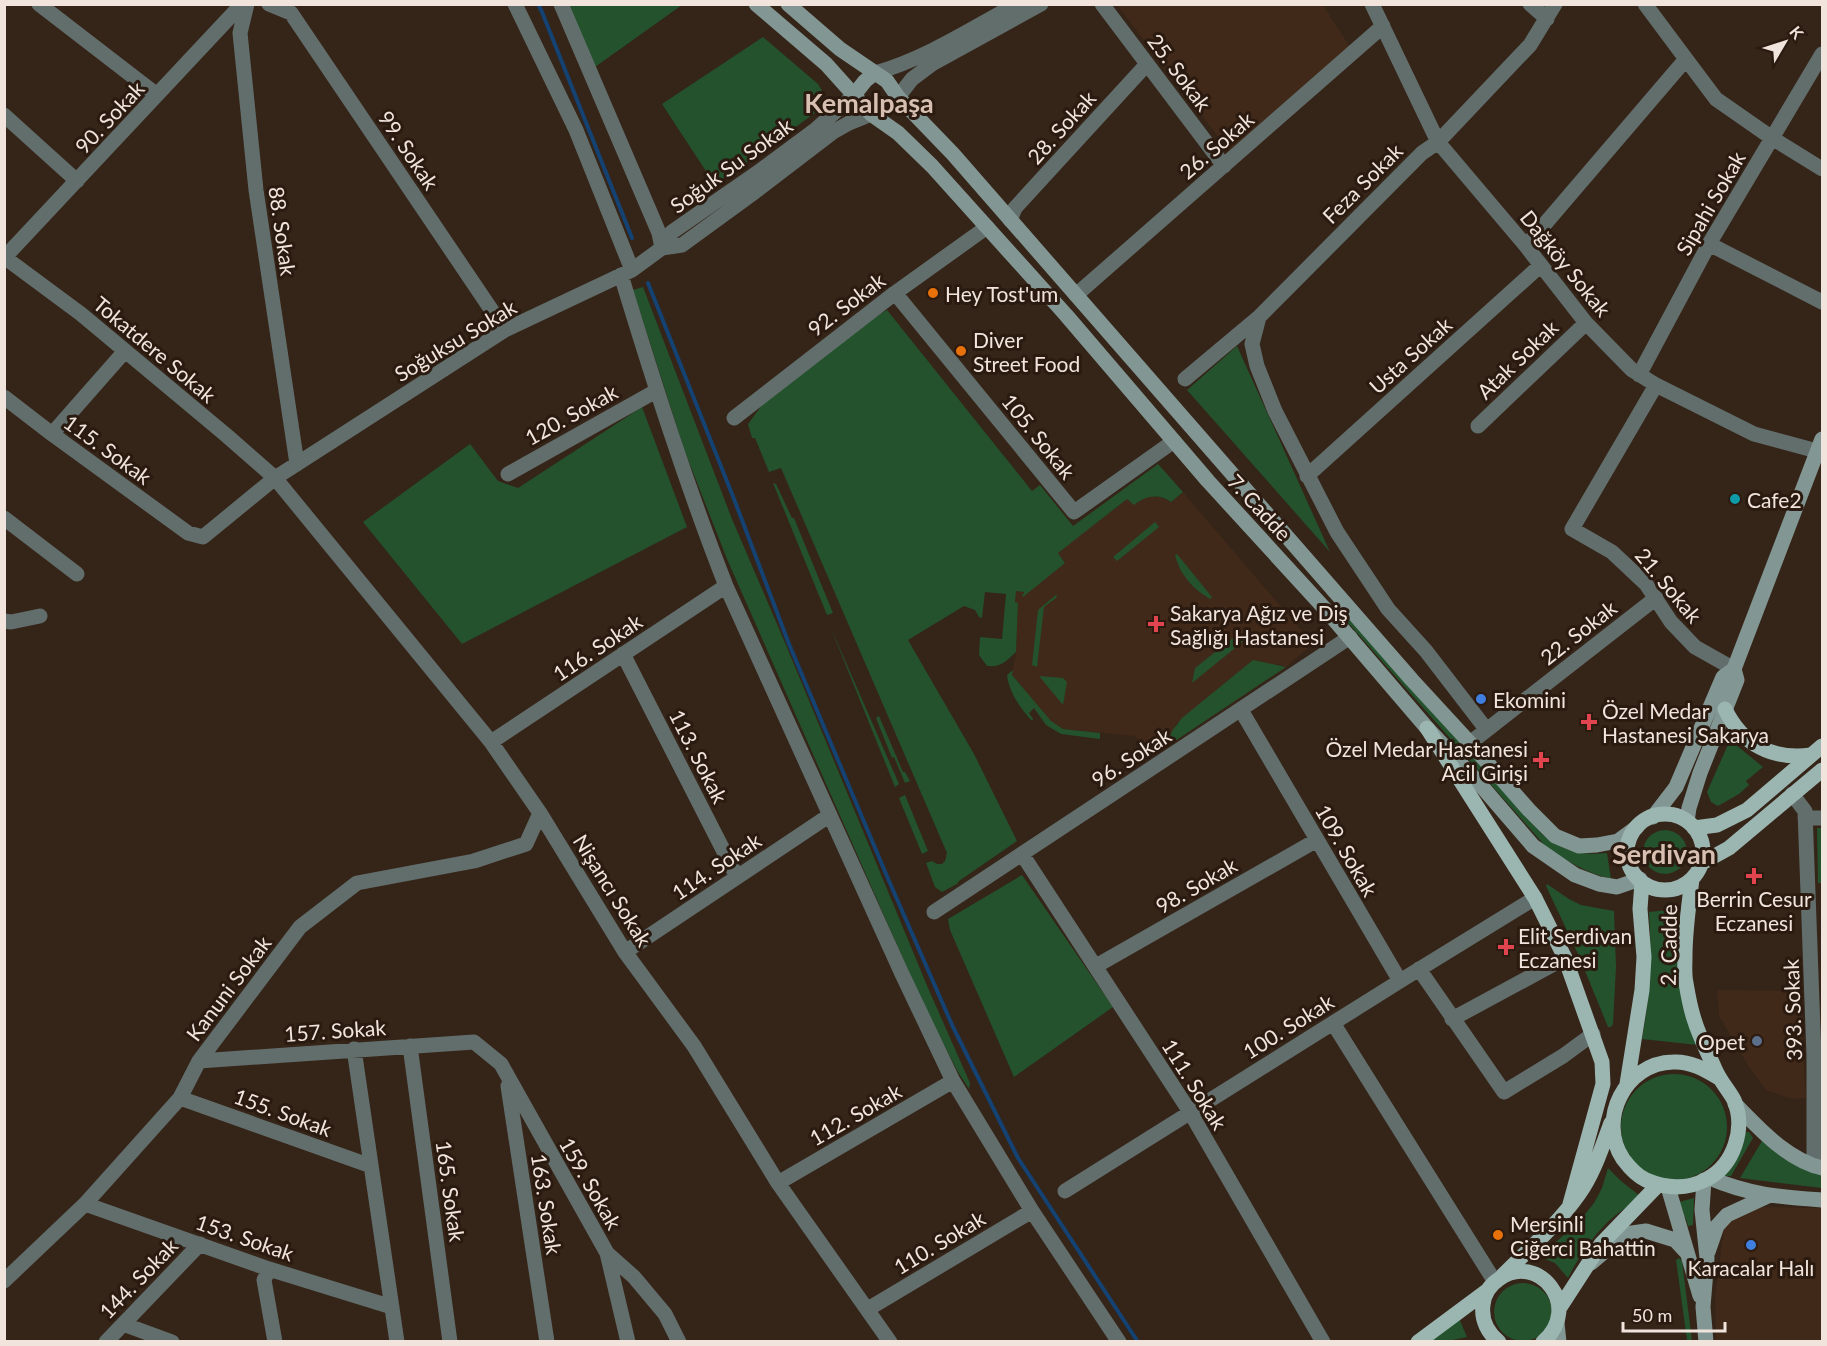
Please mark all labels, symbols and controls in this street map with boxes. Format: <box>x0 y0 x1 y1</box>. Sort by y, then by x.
north arrow <box>1755 12 1815 72</box>
text: K <box>1786 22 1809 43</box>
street label: 25. Sokak <box>1143 29 1217 116</box>
street label: 90. Sokak <box>69 75 149 158</box>
street label: 28. Sokak <box>1022 85 1101 169</box>
district label: Kemalpaşa <box>804 86 934 119</box>
street label: 99. Sokak <box>374 106 445 194</box>
street label: 26. Sokak <box>1174 106 1258 184</box>
street label: Soğuk Su Sokak <box>665 112 797 218</box>
street label: Feza Sokak <box>1317 138 1407 228</box>
street label: Sipahi Sokak <box>1670 146 1750 259</box>
street label: 88. Sokak <box>264 185 302 277</box>
street label: Dağköy Sokak <box>1516 205 1617 321</box>
street label: 92. Sokak <box>803 267 890 341</box>
place label: Hey Tost'um <box>945 281 1058 306</box>
marker: Hey Tost'um <box>926 286 940 300</box>
street label: Tokatdere Sokak <box>89 291 221 408</box>
street label: Soğuksu Sokak <box>390 294 521 386</box>
street label: Usta Sokak <box>1364 311 1457 399</box>
street label: Atak Sokak <box>1471 314 1563 404</box>
place label: Diver Street Food <box>973 327 1080 376</box>
marker: Diver Street Food <box>954 344 968 358</box>
street label: 120. Sokak <box>520 378 622 450</box>
street label: 105. Sokak <box>997 389 1081 484</box>
street label: 115. Sokak <box>59 409 157 489</box>
street label: 7. Cadde <box>1223 469 1297 545</box>
place label: Cafe2 <box>1747 487 1802 512</box>
marker: Cafe2 <box>1728 492 1742 506</box>
street label: 21. Sokak <box>1631 543 1708 628</box>
street label: 22. Sokak <box>1535 594 1621 669</box>
place label: Sakarya Ağız ve Diş Sağlığı Hastanesi <box>1170 600 1348 649</box>
street label: 116. Sokak <box>548 608 646 686</box>
marker: Sakarya Ağız ve Diş Sağlığı Hastanesi <box>1147 615 1165 633</box>
place label: Ekomini <box>1493 687 1566 712</box>
marker: Ekomini <box>1474 692 1488 706</box>
place label: Özel Medar Hastanesi Sakarya <box>1602 698 1769 747</box>
street label: 113. Sokak <box>665 705 733 807</box>
marker: Özel Medar Hastanesi Sakarya <box>1580 713 1598 731</box>
street label: 96. Sokak <box>1087 722 1176 792</box>
place label: Özel Medar Hastanesi Acil Girişi <box>1326 736 1528 785</box>
marker: Özel Medar Hastanesi Acil Girişi <box>1532 751 1550 769</box>
street label: 109. Sokak <box>1311 800 1383 901</box>
street label: 114. Sokak <box>667 827 765 905</box>
street label: Nişancı Sokak <box>569 829 658 951</box>
district label: Serdivan <box>1612 837 1716 870</box>
street label: 98. Sokak <box>1151 852 1241 918</box>
marker: Berrin Cesur Eczanesi <box>1747 869 1761 883</box>
place label: Berrin Cesur Eczanesi <box>1696 886 1812 935</box>
street label: 2. Cadde <box>1655 904 1681 986</box>
place label: Elit Serdivan Eczanesi <box>1518 923 1632 972</box>
street label: Kanuni Sokak <box>180 930 276 1045</box>
marker: Elit Serdivan Eczanesi <box>1499 940 1513 954</box>
street label: 393. Sokak <box>1778 958 1806 1061</box>
street label: 100. Sokak <box>1238 988 1338 1064</box>
street label: 157. Sokak <box>283 1014 387 1046</box>
place label: Opet <box>1698 1029 1745 1054</box>
street label: 111. Sokak <box>1157 1034 1233 1134</box>
marker: Opet <box>1750 1034 1764 1048</box>
street label: 112. Sokak <box>805 1078 906 1150</box>
street label: 155. Sokak <box>231 1083 335 1141</box>
street label: 159. Sokak <box>555 1133 627 1234</box>
street label: 165. Sokak <box>432 1139 471 1244</box>
street label: 163. Sokak <box>527 1152 567 1257</box>
street label: 110. Sokak <box>889 1205 989 1279</box>
street label: 153. Sokak <box>193 1209 298 1266</box>
place label: Mersinli Ciğerci Bahattin <box>1510 1211 1656 1260</box>
marker: Mersinli Ciğerci Bahattin <box>1491 1228 1505 1242</box>
street label: 144. Sokak <box>94 1232 183 1323</box>
marker: Karacalar Halı <box>1744 1238 1758 1252</box>
place label: Karacalar Halı <box>1688 1255 1814 1280</box>
scale bar <box>1623 1295 1725 1333</box>
text: 50 m <box>1632 1304 1672 1326</box>

